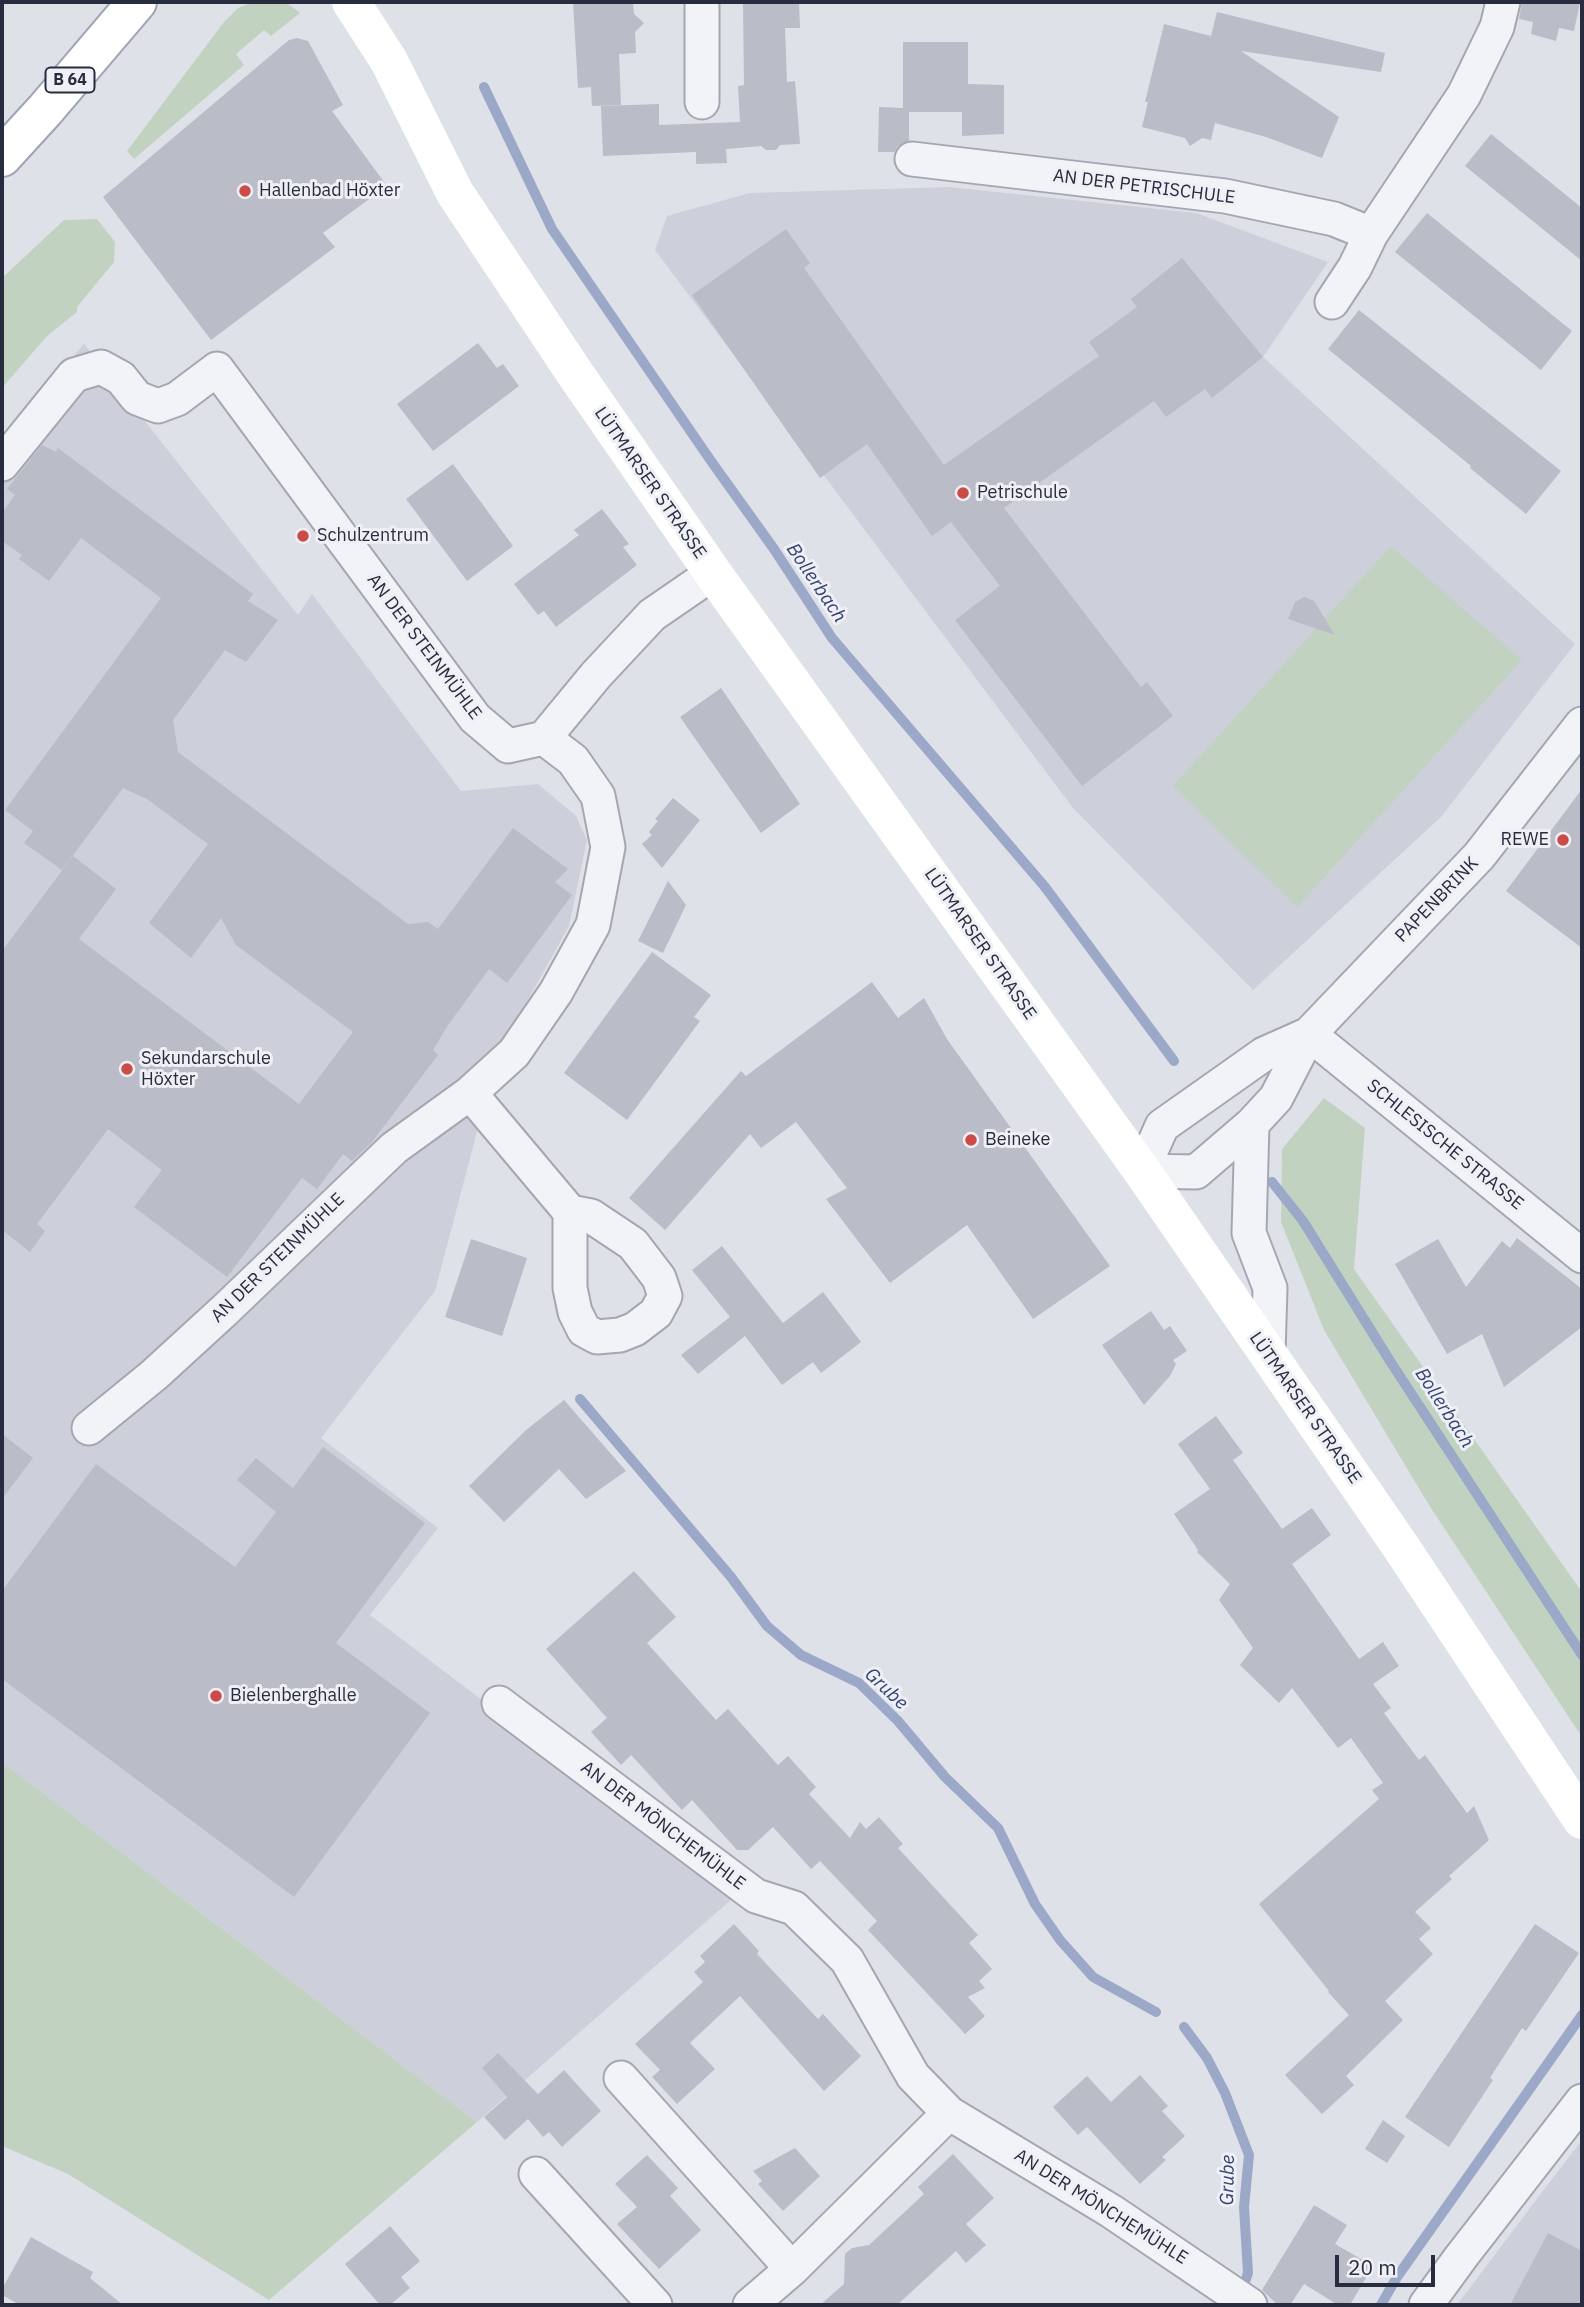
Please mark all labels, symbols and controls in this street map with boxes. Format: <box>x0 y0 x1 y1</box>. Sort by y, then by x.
road number: B 64 <box>46 68 94 92</box>
street label: AN DER PETRISCHULE <box>1052 165 1236 209</box>
place label: Hallenbad Höxter <box>259 180 400 202</box>
marker: Hallenbad Höxter <box>237 183 253 199</box>
street label: LÜTMARSER STRASSE <box>589 403 711 563</box>
place label: Petrischule <box>977 482 1068 504</box>
marker: Petrischule <box>955 485 971 501</box>
place label: Schulzentrum <box>317 525 429 547</box>
marker: Schulzentrum <box>295 528 311 544</box>
water label: Bollerbach <box>781 539 851 627</box>
street label: AN DER STEINMÜHLE <box>362 570 486 724</box>
place label: REWE <box>1500 829 1549 851</box>
marker: REWE <box>1555 832 1571 848</box>
street label: PAPENBRINK <box>1391 853 1483 947</box>
street label: LÜTMARSER STRASSE <box>919 864 1041 1024</box>
place label: Sekundarschule Höxter <box>141 1048 271 1090</box>
marker: Sekundarschule Höxter <box>119 1061 135 1077</box>
street label: SCHLESISCHE STRASSE <box>1362 1075 1528 1215</box>
place label: Beineke <box>985 1129 1050 1151</box>
marker: Beineke <box>963 1132 979 1148</box>
street label: AN DER STEINMÜHLE <box>207 1189 349 1327</box>
street label: LÜTMARSER STRASSE <box>1244 1328 1366 1488</box>
water label: Bollerbach <box>1410 1364 1478 1452</box>
water label: Grube <box>860 1663 912 1715</box>
place label: Bielenberghalle <box>230 1685 357 1707</box>
marker: Bielenberghalle <box>208 1688 224 1704</box>
street label: AN DER MÖNCHEMÜHLE <box>576 1757 750 1895</box>
street label: AN DER MÖNCHEMÜHLE <box>1010 2145 1192 2269</box>
water label: Grube <box>1216 2154 1240 2206</box>
scale bar <box>1339 2240 1439 2284</box>
text: 20 m <box>1348 2253 1397 2281</box>

